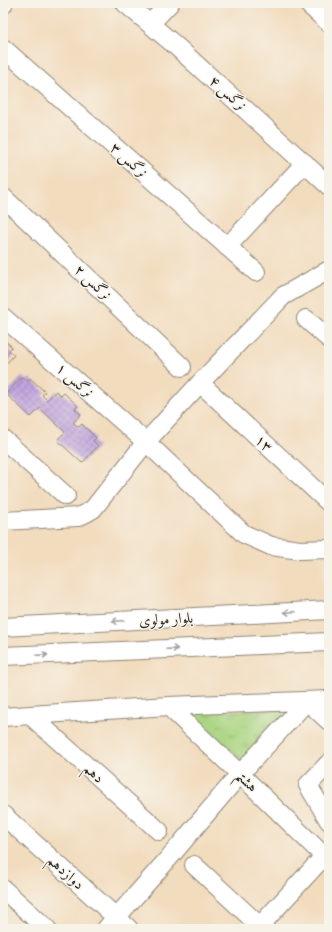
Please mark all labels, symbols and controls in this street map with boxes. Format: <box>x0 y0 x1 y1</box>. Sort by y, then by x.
street label: نرگس ۴ <box>205 72 250 115</box>
street label: نرگس ۳ <box>106 139 151 182</box>
street label: نرگس ۲ <box>70 260 115 304</box>
street label: نرگس ۱ <box>52 359 98 402</box>
street label: ۱۳ <box>251 430 277 456</box>
street label: بلوار مولوی <box>139 609 194 630</box>
one-way arrow <box>284 609 297 616</box>
one-way arrow <box>112 617 125 625</box>
one-way arrow <box>165 646 178 653</box>
one-way arrow <box>35 651 48 659</box>
street label: دهم <box>77 759 108 791</box>
street label: هشتم <box>228 766 262 800</box>
street label: دوازدهم <box>41 851 88 897</box>

